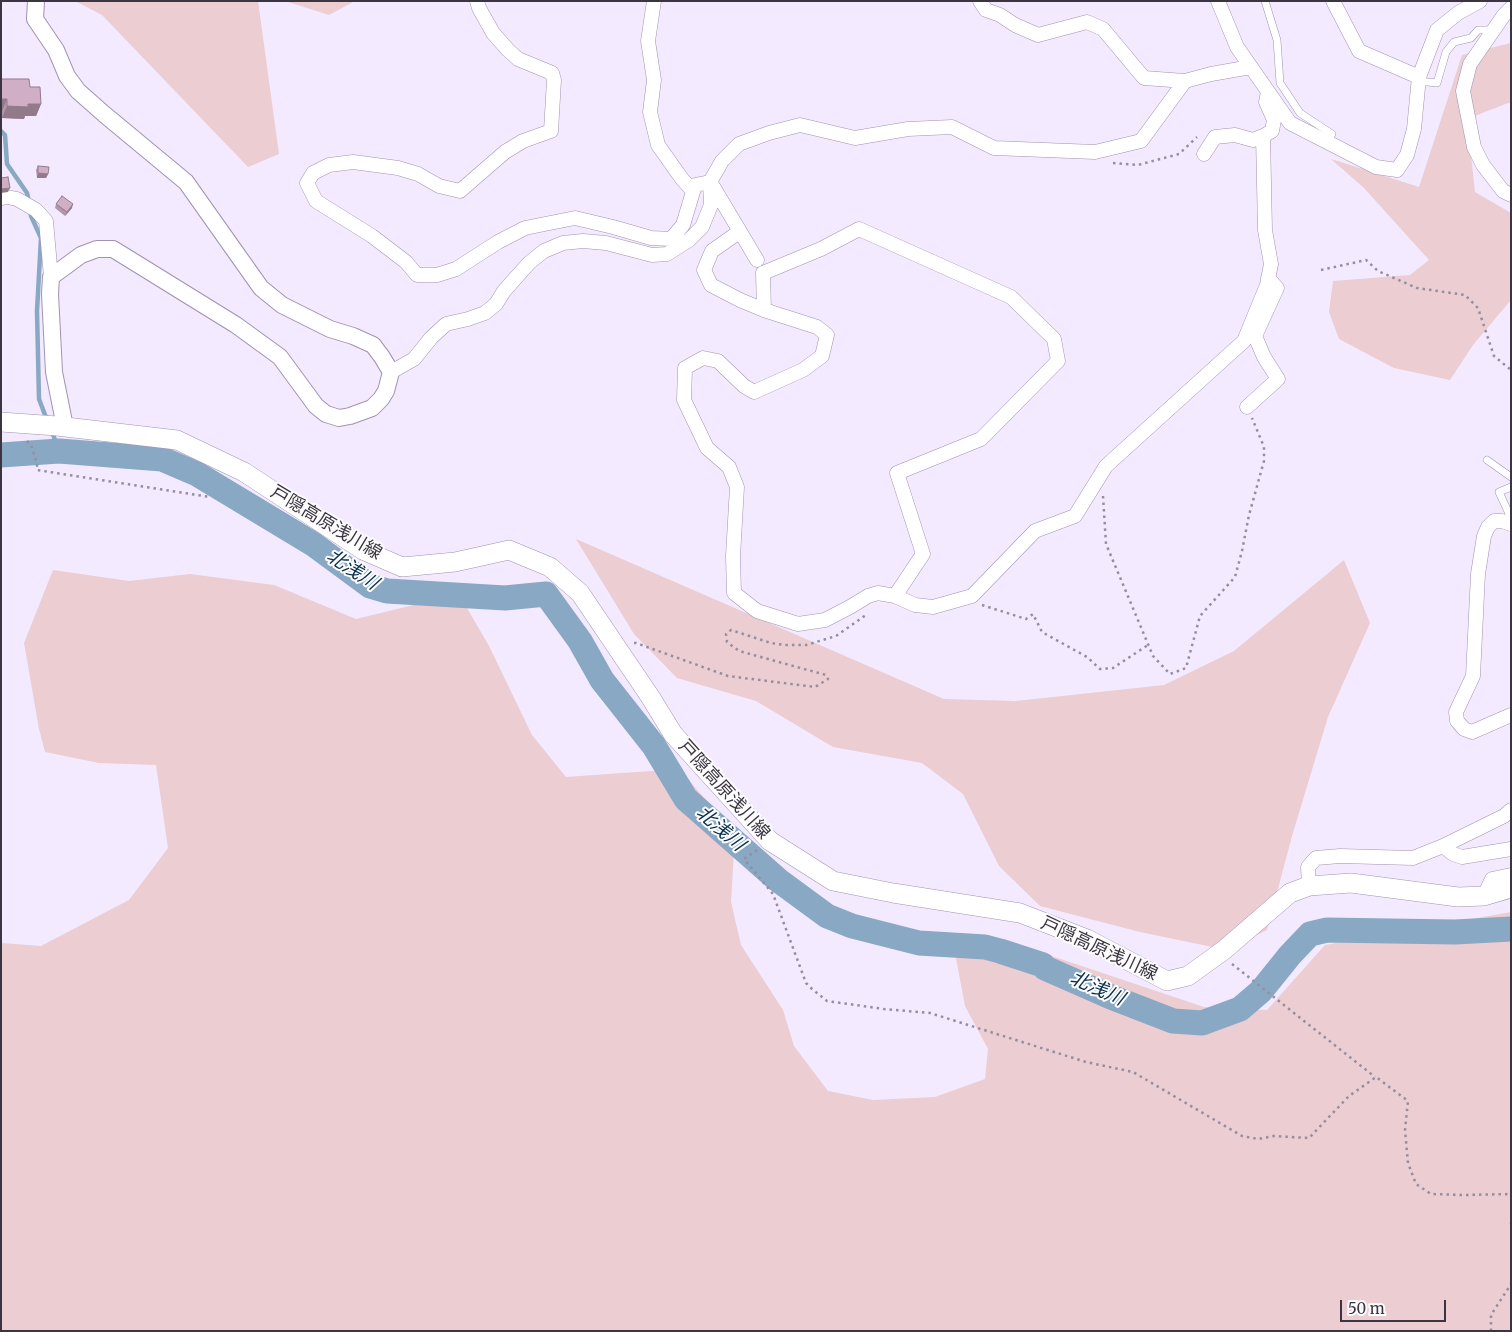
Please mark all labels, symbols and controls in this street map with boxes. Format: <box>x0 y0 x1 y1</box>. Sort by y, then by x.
street label: 戸隠高原浅川線 <box>266 481 386 565</box>
water label: 北浅川 <box>322 545 382 595</box>
street label: 戸隠高原浅川線 <box>674 736 774 844</box>
water label: 北浅川 <box>691 802 749 856</box>
street label: 戸隠高原浅川線 <box>1037 913 1161 985</box>
water label: 北浅川 <box>1066 967 1128 1011</box>
scale bar <box>1342 1290 1448 1322</box>
text: 50 m <box>1348 1299 1385 1318</box>

